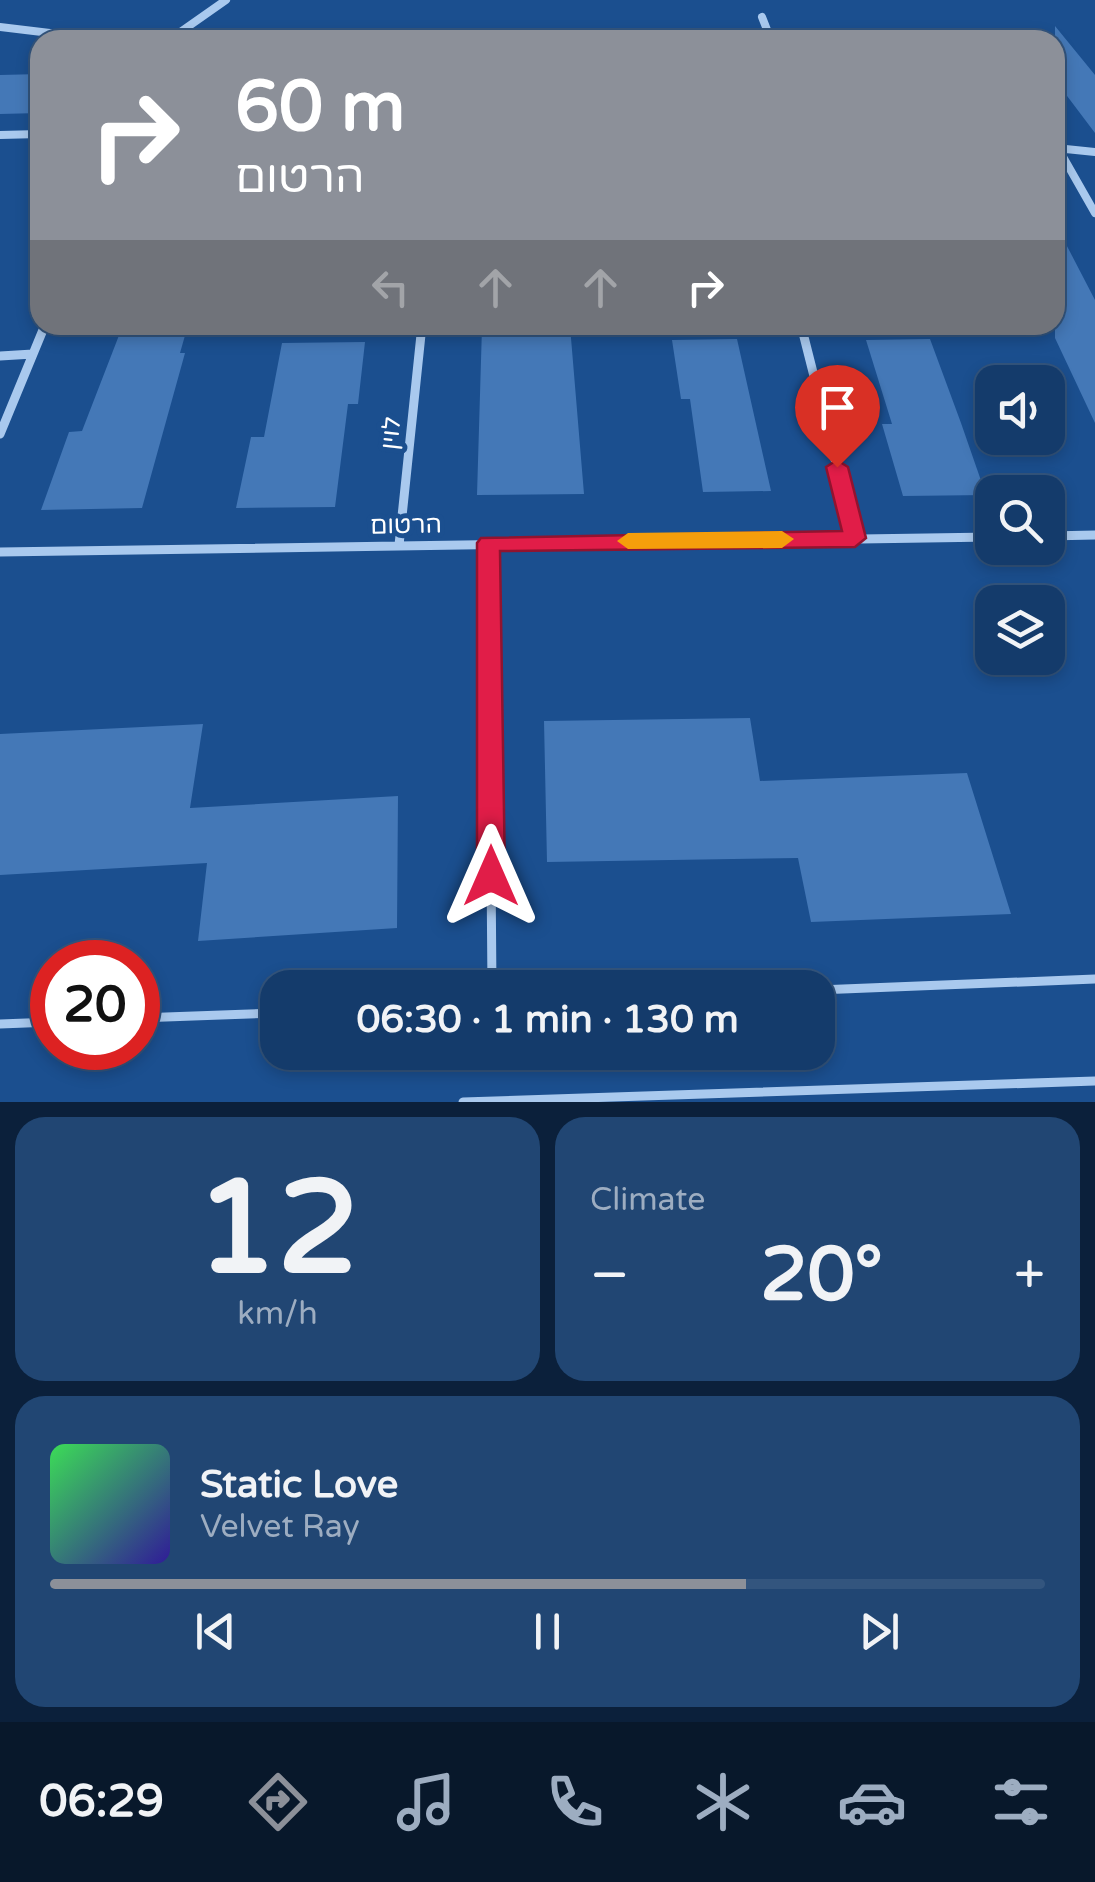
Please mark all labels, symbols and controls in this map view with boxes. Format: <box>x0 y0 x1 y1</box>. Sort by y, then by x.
text: 60 m <box>235 66 405 150</box>
icon: right <box>70 70 200 200</box>
text: הרטום <box>235 151 364 205</box>
icon: left <box>363 260 418 315</box>
icon: ahead <box>468 260 523 315</box>
icon: ahead <box>573 260 628 315</box>
icon: right <box>678 260 733 315</box>
pin <box>795 365 880 468</box>
map controls <box>975 365 1065 675</box>
button: sound <box>975 365 1065 455</box>
icon: arrive <box>810 380 865 435</box>
street label: לוין <box>374 415 408 451</box>
button: search <box>975 475 1065 565</box>
street label: הרטום <box>370 509 442 541</box>
button: layers <box>975 585 1065 675</box>
position arrow <box>439 824 543 928</box>
speed limit sign: 20 <box>30 940 160 1070</box>
text: 06:30 · 1 min · 130 m <box>356 997 739 1043</box>
text: 12 <box>196 1152 359 1308</box>
text: Climate <box>590 1181 705 1219</box>
text: 20° <box>760 1230 883 1320</box>
text: − <box>590 1243 629 1309</box>
text: + <box>1014 1243 1045 1309</box>
text: km/h <box>237 1295 318 1333</box>
text: Static Love <box>200 1462 398 1508</box>
text: Velvet Ray <box>200 1508 360 1546</box>
icon: previous <box>188 1604 243 1659</box>
icon: pause <box>520 1604 575 1659</box>
icon: next <box>852 1604 907 1659</box>
icon: directions <box>243 1767 313 1837</box>
icon: music <box>391 1767 461 1837</box>
icon: phone <box>540 1767 610 1837</box>
icon: climate <box>688 1767 758 1837</box>
icon: car <box>837 1767 907 1837</box>
icon: filters <box>986 1767 1056 1837</box>
text: 06:29 <box>39 1775 164 1829</box>

